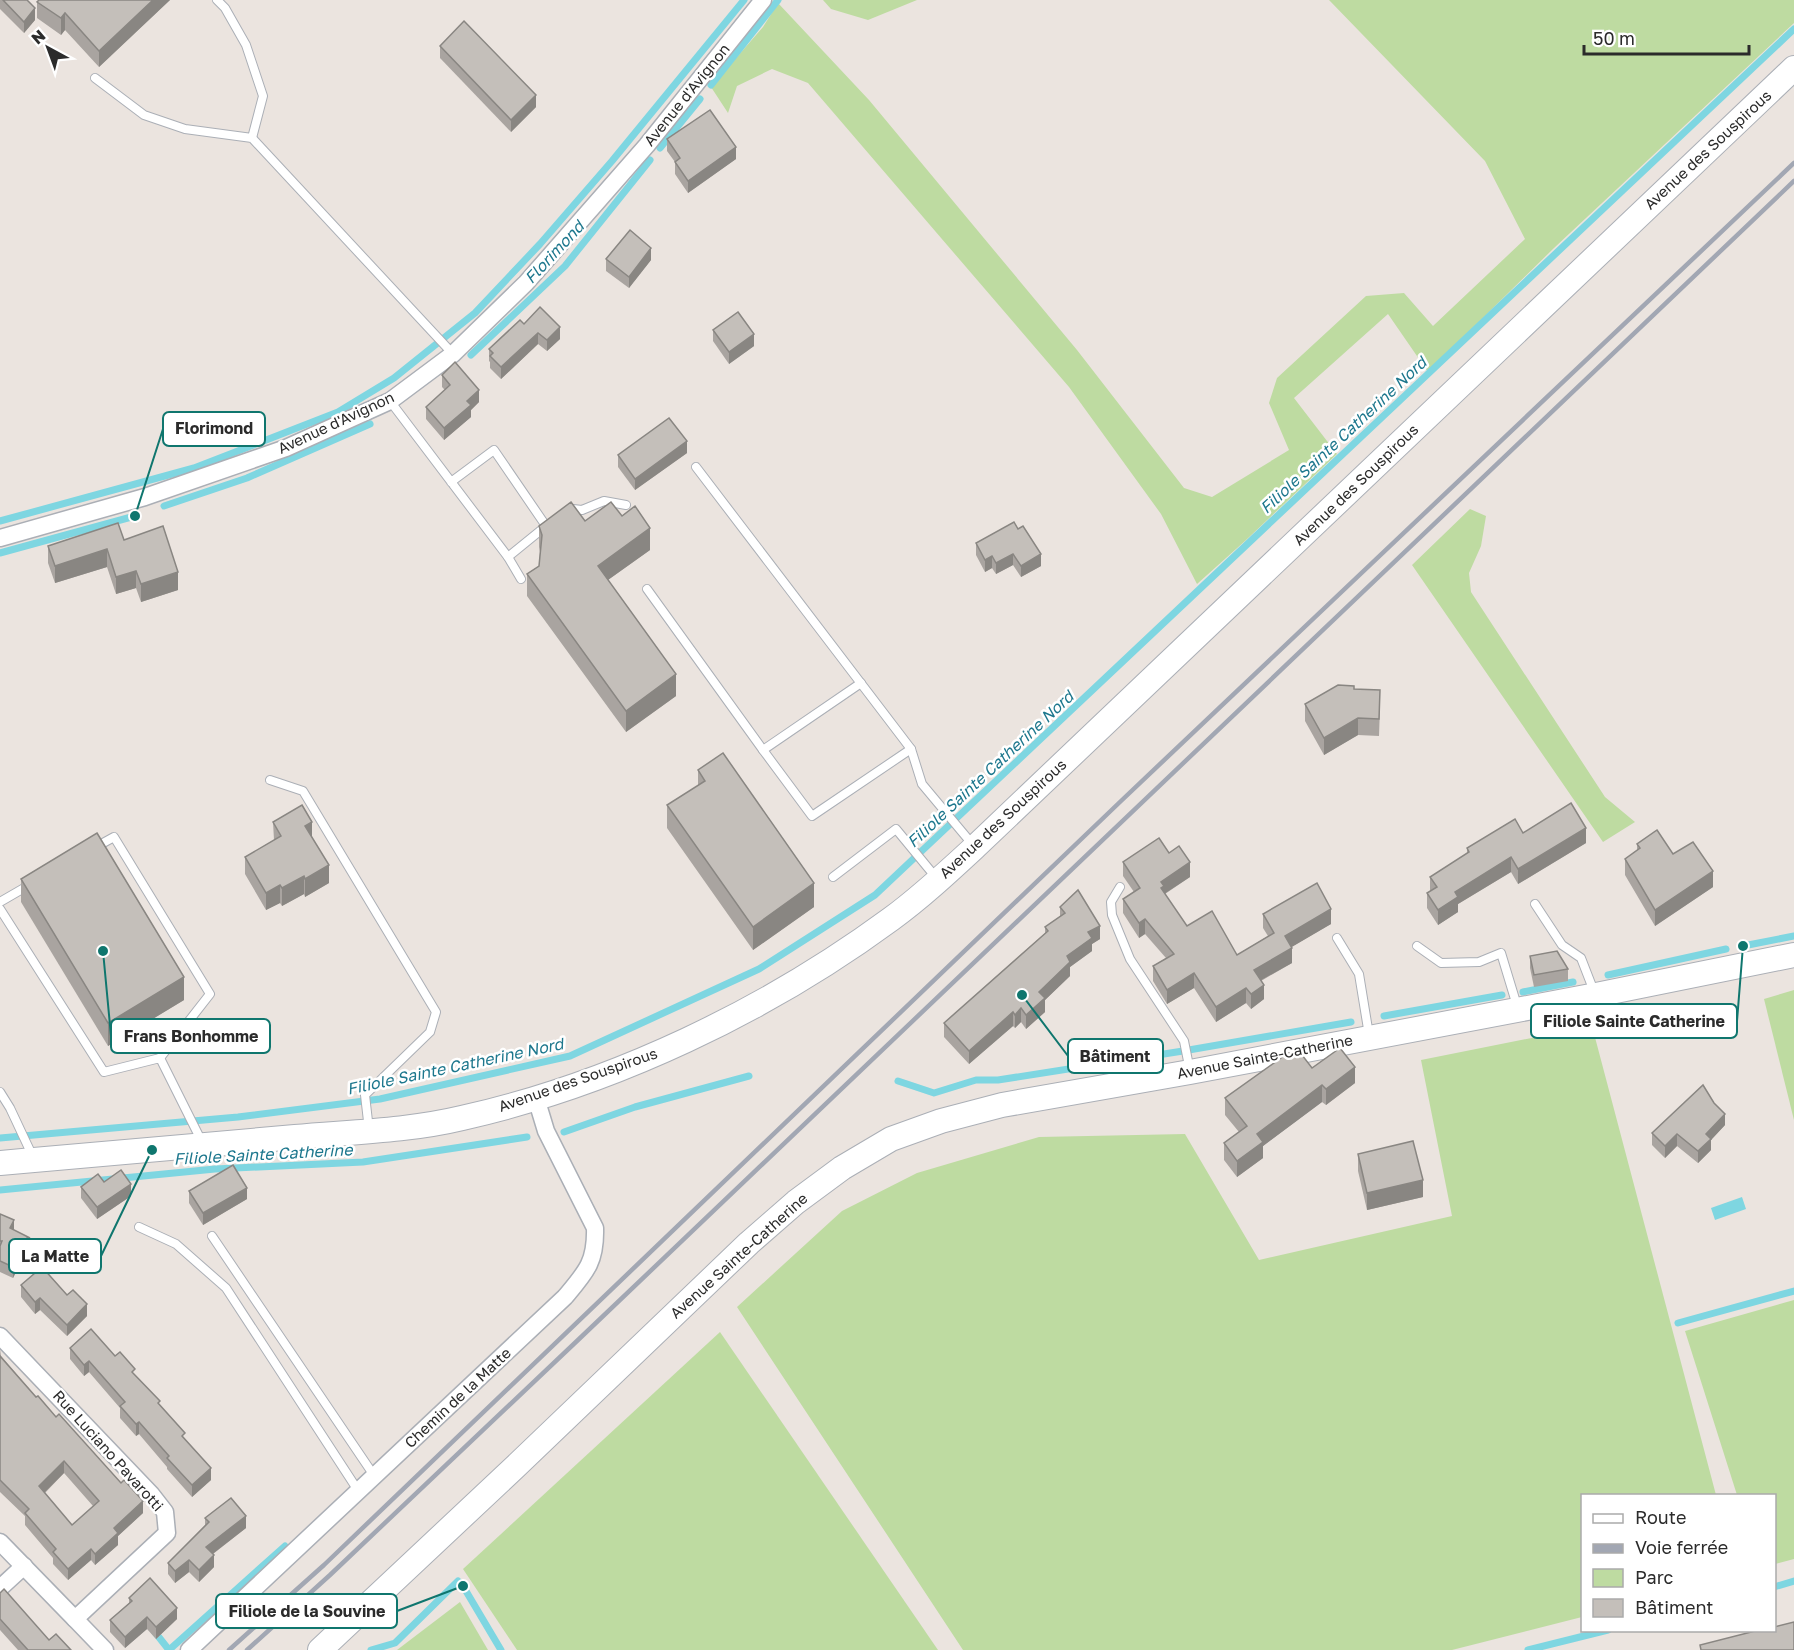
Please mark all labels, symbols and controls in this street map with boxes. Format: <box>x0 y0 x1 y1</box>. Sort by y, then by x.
north arrow <box>18 18 78 78</box>
scale bar <box>1584 18 1749 56</box>
text: N <box>27 25 49 48</box>
text: 50 m <box>1593 27 1635 49</box>
street label: Avenue d'Avignon <box>639 40 733 149</box>
street label: Avenue des Souspirous <box>1640 86 1775 213</box>
water label: Florimond <box>520 215 589 287</box>
water label: Filiole Sainte Catherine Nord <box>1256 351 1432 518</box>
street label: Avenue d'Avignon <box>275 387 397 457</box>
callout: Florimond <box>163 412 265 446</box>
text: Florimond <box>175 418 253 438</box>
street label: Avenue des Souspirous <box>1289 420 1422 549</box>
water label: Filiole Sainte Catherine Nord <box>903 685 1079 852</box>
street label: Avenue des Souspirous <box>935 755 1070 882</box>
callout: Filiole Sainte Catherine <box>1531 1004 1737 1038</box>
text: Filiole Sainte Catherine <box>1543 1011 1725 1031</box>
callout: Frans Bonhomme <box>111 1019 270 1053</box>
text: Frans Bonhomme <box>124 1026 258 1046</box>
street label: Avenue Sainte-Catherine <box>1175 1030 1354 1082</box>
water label: Filiole Sainte Catherine Nord <box>345 1033 567 1099</box>
callout: Bâtiment <box>1068 1039 1163 1073</box>
street label: Avenue des Souspirous <box>496 1043 660 1115</box>
text: Bâtiment <box>1080 1046 1150 1066</box>
water label: Filiole Sainte Catherine <box>173 1139 355 1169</box>
street label: Avenue Sainte-Catherine <box>666 1189 811 1322</box>
callout: La Matte <box>9 1239 101 1273</box>
text: La Matte <box>21 1246 89 1266</box>
street label: Chemin de la Matte <box>400 1343 514 1451</box>
street label: Rue Luciano Pavarotti <box>50 1386 168 1514</box>
legend <box>1581 1494 1776 1632</box>
text: Route <box>1635 1506 1686 1528</box>
text: Voie ferrée <box>1635 1536 1728 1558</box>
text: Parc <box>1635 1566 1674 1588</box>
callout: Filiole de la Souvine <box>216 1594 397 1628</box>
text: Bâtiment <box>1635 1596 1714 1618</box>
text: Filiole de la Souvine <box>229 1601 385 1621</box>

